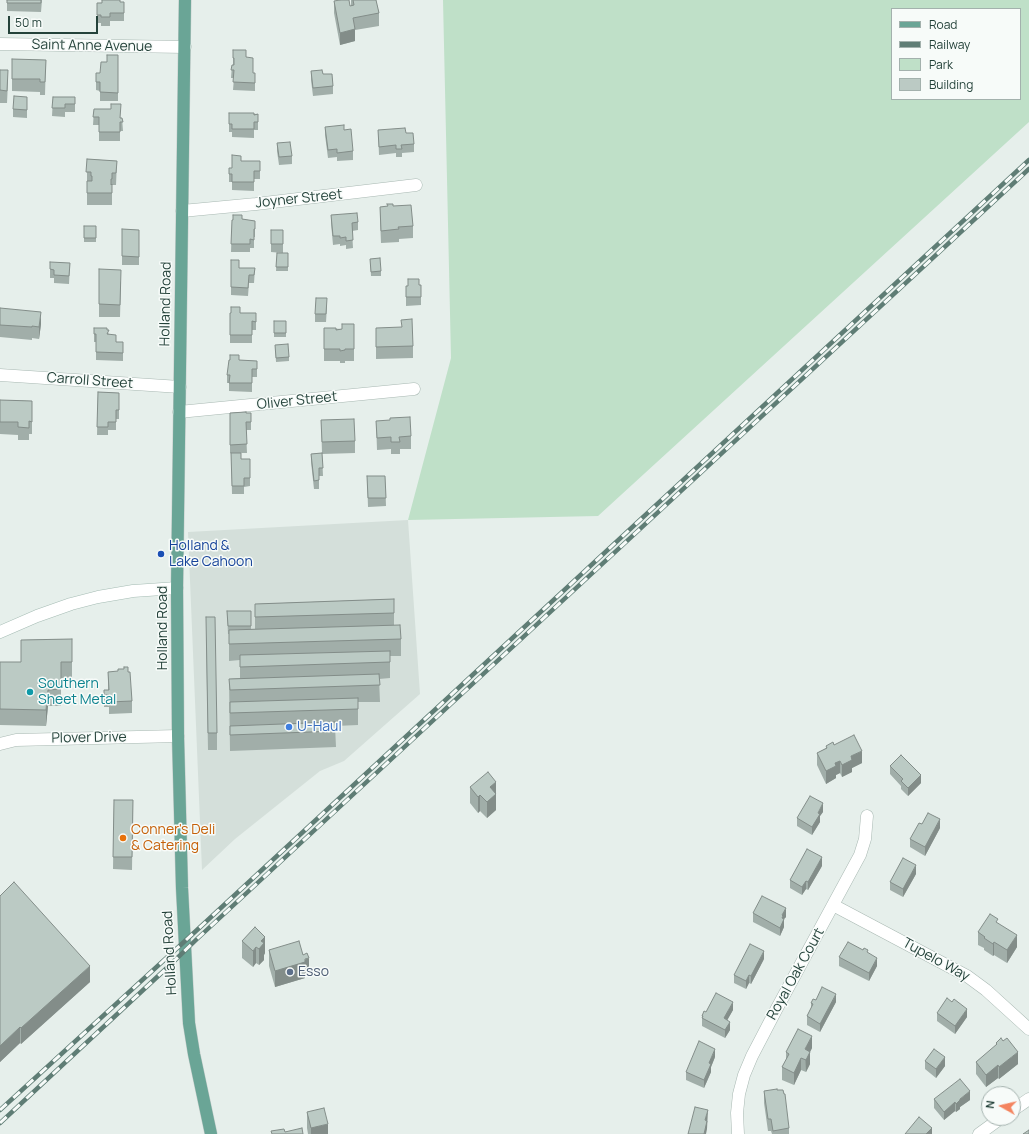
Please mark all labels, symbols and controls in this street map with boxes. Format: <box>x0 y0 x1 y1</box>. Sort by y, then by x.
scale bar <box>10 8 100 34</box>
legend <box>891 8 1021 100</box>
text: 50 m <box>15 14 42 31</box>
text: Road <box>929 16 957 33</box>
text: Railway <box>929 36 970 53</box>
street label: Saint Anne Avenue <box>31 37 153 55</box>
text: Park <box>929 56 953 73</box>
text: Building <box>929 76 973 93</box>
street label: Joyner Street <box>255 186 343 212</box>
street label: Holland Road <box>157 261 175 347</box>
street label: Carroll Street <box>46 370 134 392</box>
street label: Oliver Street <box>256 388 338 414</box>
place label: Holland & Lake Cahoon <box>169 538 253 570</box>
marker: Holland & Lake Cahoon <box>156 549 166 559</box>
street label: Holland Road <box>155 586 171 670</box>
place label: Southern Sheet Metal <box>38 676 116 708</box>
marker: Southern Sheet Metal <box>25 687 35 697</box>
place label: U-Haul <box>297 719 342 735</box>
marker: U-Haul <box>284 722 294 732</box>
street label: Plover Drive <box>51 729 127 747</box>
place label: Conner's Deli & Catering <box>131 822 215 854</box>
marker: Conner's Deli & Catering <box>118 833 128 843</box>
street label: Holland Road <box>159 910 181 996</box>
street label: Royal Oak Court <box>764 925 828 1023</box>
street label: Tupelo Way <box>900 935 972 985</box>
place label: Esso <box>298 964 329 980</box>
marker: Esso <box>285 967 295 977</box>
north arrow <box>981 1086 1021 1126</box>
text: N <box>982 1099 998 1109</box>

